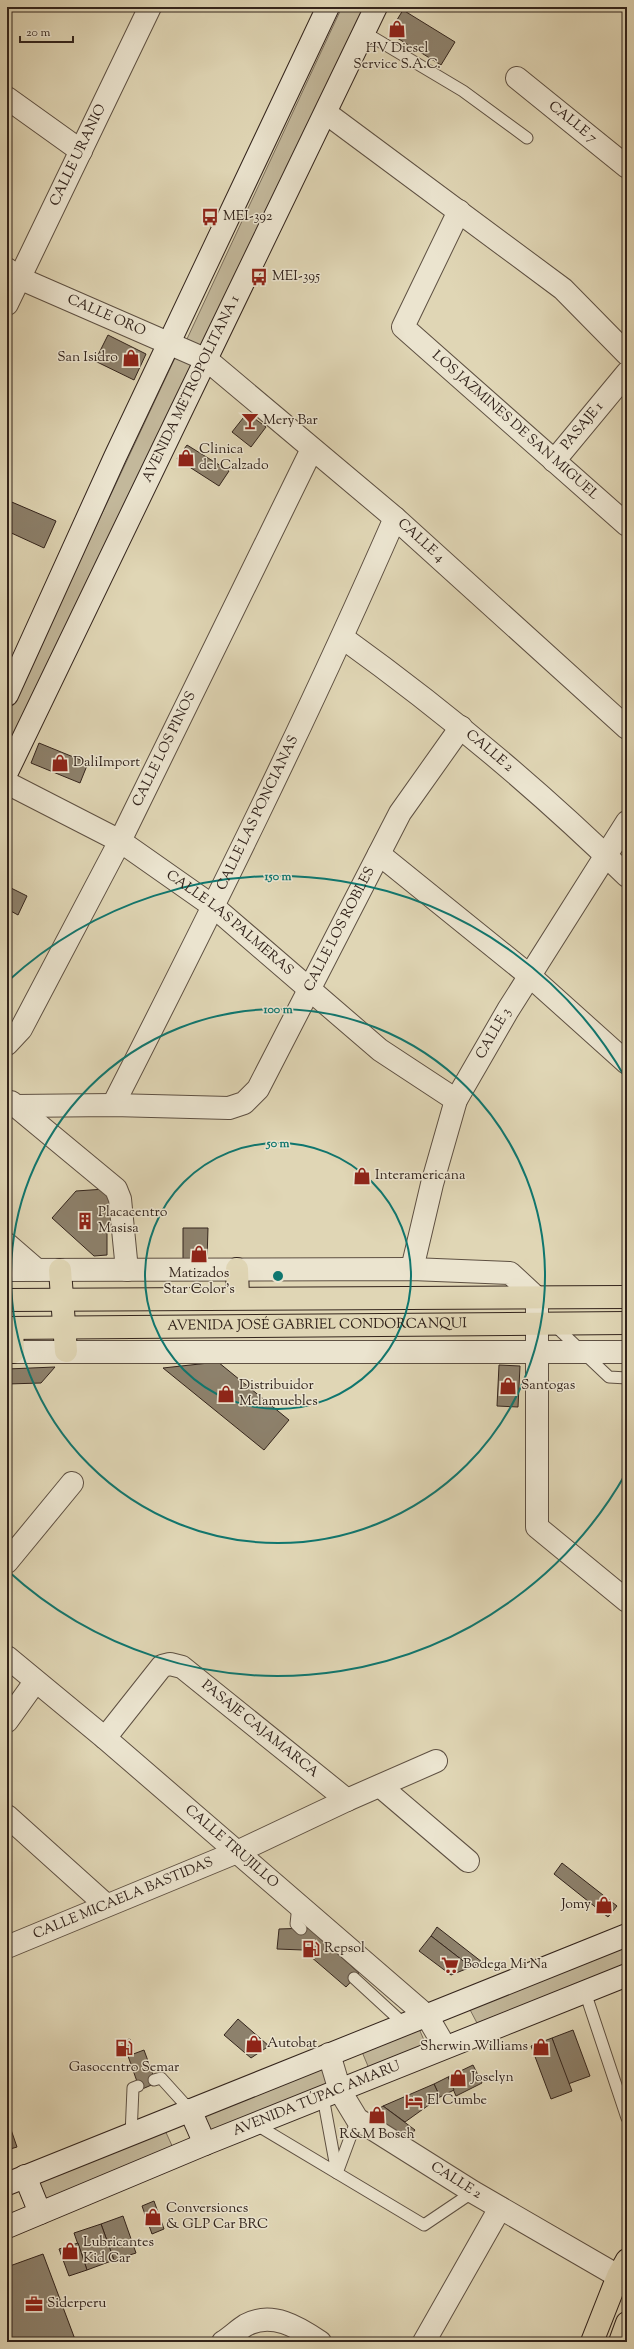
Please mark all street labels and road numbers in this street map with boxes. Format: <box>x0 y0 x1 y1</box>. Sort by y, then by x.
street label: CALLE 7 <box>544 97 601 148</box>
street label: CALLE URANIO <box>45 101 112 210</box>
street label: CALLE ORO <box>64 290 149 342</box>
street label: AVENIDA METROPOLITANA 1 <box>138 292 245 486</box>
street label: LOS JAZMINES DE SAN MIGUEL <box>427 347 603 505</box>
street label: PASAJE 1 <box>557 398 609 455</box>
street label: CALLE 4 <box>392 514 448 568</box>
street label: CALLE LOS PINOS <box>128 688 202 810</box>
street label: CALLE 2 <box>461 726 518 778</box>
street label: CALLE LAS PONCIANAS <box>212 732 304 894</box>
street label: CALLE LOS ROBLES <box>300 864 380 995</box>
street label: CALLE LAS PALMERAS <box>161 866 297 981</box>
street label: CALLE 3 <box>471 1004 517 1063</box>
street label: AVENIDA JOSÉ GABRIEL CONDORCANQUI <box>167 1314 467 1337</box>
street label: PASAJE CAJAMARCA <box>197 1676 323 1783</box>
street label: CALLE TRUJILLO <box>180 1801 283 1893</box>
street label: CALLE MICAELA BASTIDAS <box>30 1853 217 1945</box>
street label: AVENIDA TÚPAC AMARU <box>230 2057 404 2142</box>
street label: CALLE 2 <box>426 2157 485 2205</box>

